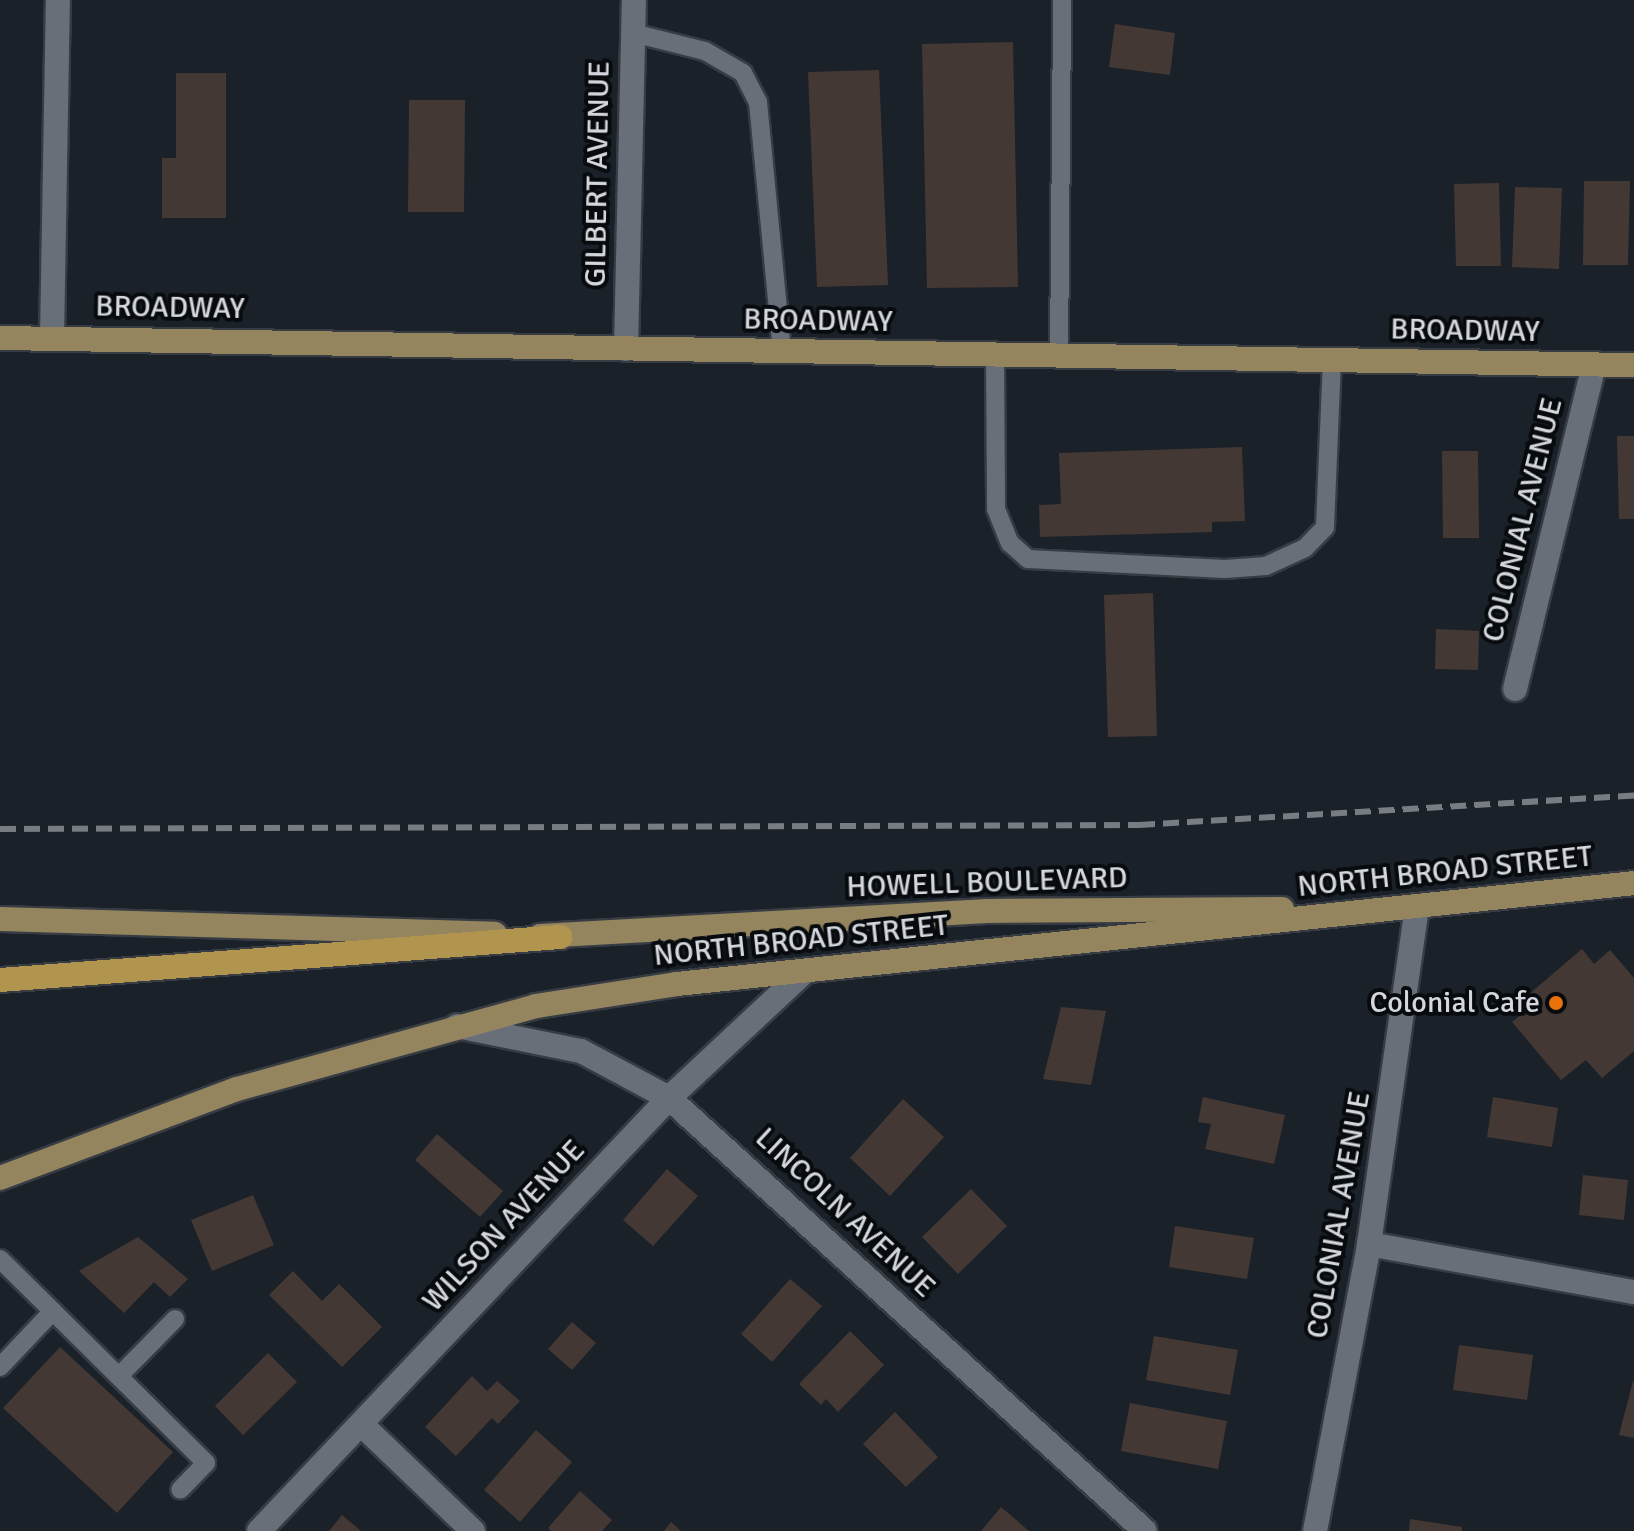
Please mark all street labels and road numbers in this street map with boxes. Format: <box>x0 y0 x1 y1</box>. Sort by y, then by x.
street label: GILBERT AVENUE <box>578 61 618 287</box>
street label: BROADWAY <box>95 289 245 327</box>
street label: BROADWAY <box>743 302 893 340</box>
street label: BROADWAY <box>1390 312 1540 350</box>
street label: COLONIAL AVENUE <box>1475 394 1571 646</box>
street label: NORTH BROAD STREET <box>1296 839 1594 905</box>
street label: HOWELL BOULEVARD <box>846 860 1128 906</box>
street label: NORTH BROAD STREET <box>652 908 950 974</box>
street label: COLONIAL AVENUE <box>1300 1089 1378 1341</box>
street label: LINCOLN AVENUE <box>748 1120 942 1306</box>
street label: WILSON AVENUE <box>415 1133 593 1319</box>

